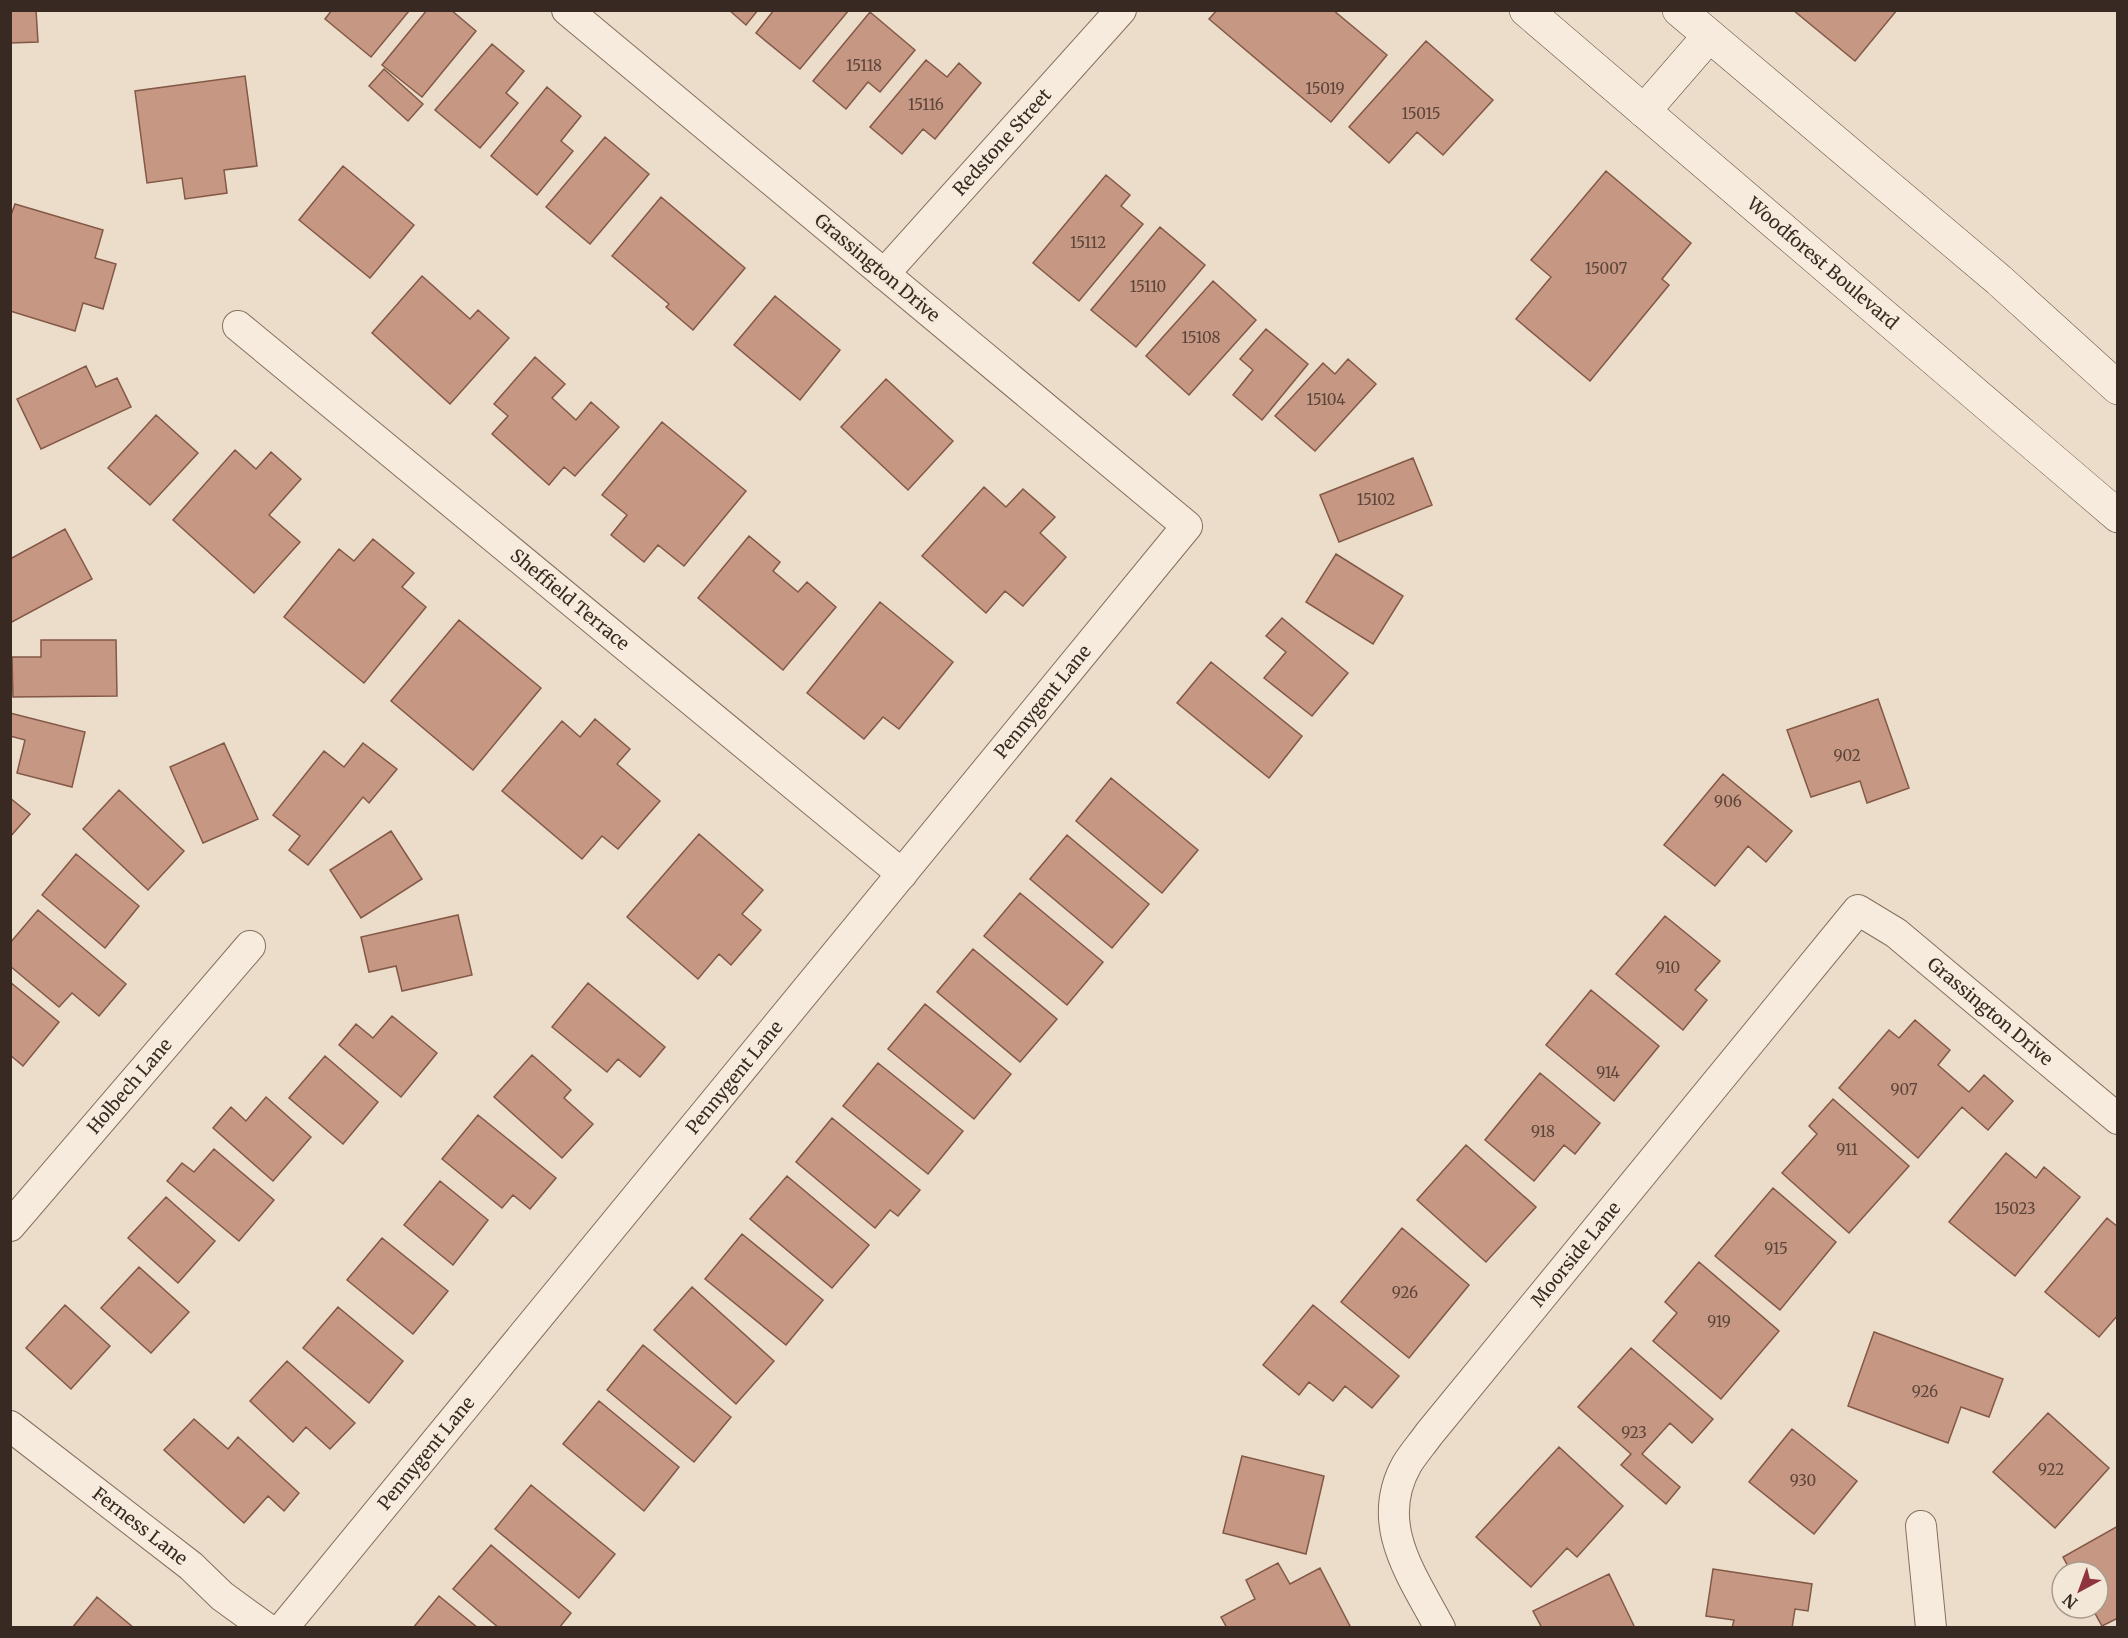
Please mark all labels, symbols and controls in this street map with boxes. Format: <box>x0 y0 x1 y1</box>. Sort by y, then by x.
house number: 15118 <box>846 56 882 75</box>
house number: 15019 <box>1305 79 1345 98</box>
street label: Redstone Street <box>948 84 1056 200</box>
house number: 15116 <box>908 95 944 114</box>
house number: 15015 <box>1402 104 1440 123</box>
street label: Woodforest Boulevard <box>1742 191 1903 334</box>
street label: Grassington Drive <box>810 209 945 327</box>
house number: 15112 <box>1070 233 1106 252</box>
house number: 15007 <box>1585 259 1628 278</box>
house number: 15110 <box>1130 277 1166 296</box>
house number: 15108 <box>1182 328 1221 347</box>
house number: 15104 <box>1306 390 1346 409</box>
house number: 15102 <box>1357 490 1395 509</box>
street label: Sheffield Terrace <box>506 544 634 655</box>
street label: Pennygent Lane <box>989 640 1096 763</box>
house number: 902 <box>1833 746 1861 765</box>
house number: 906 <box>1714 792 1742 811</box>
street label: Grassington Drive <box>1923 952 2058 1070</box>
house number: 910 <box>1656 958 1680 977</box>
street label: Pennygent Lane <box>681 1016 788 1139</box>
street label: Holbech Lane <box>82 1033 177 1139</box>
house number: 914 <box>1596 1063 1620 1082</box>
house number: 907 <box>1891 1080 1918 1099</box>
house number: 918 <box>1531 1122 1555 1141</box>
house number: 911 <box>1836 1140 1858 1159</box>
street label: Moorside Lane <box>1526 1197 1625 1311</box>
house number: 15023 <box>1995 1199 2035 1218</box>
house number: 915 <box>1764 1239 1788 1258</box>
house number: 926 <box>1392 1283 1418 1302</box>
house number: 919 <box>1707 1312 1731 1331</box>
house number: 926 <box>1912 1382 1938 1401</box>
street label: Pennygent Lane <box>373 1391 479 1514</box>
house number: 923 <box>1621 1423 1647 1442</box>
house number: 922 <box>2038 1460 2064 1479</box>
house number: 930 <box>1790 1471 1816 1490</box>
street label: Ferness Lane <box>88 1482 192 1570</box>
north arrow <box>2050 1560 2110 1620</box>
text: N <box>2059 1589 2081 1613</box>

